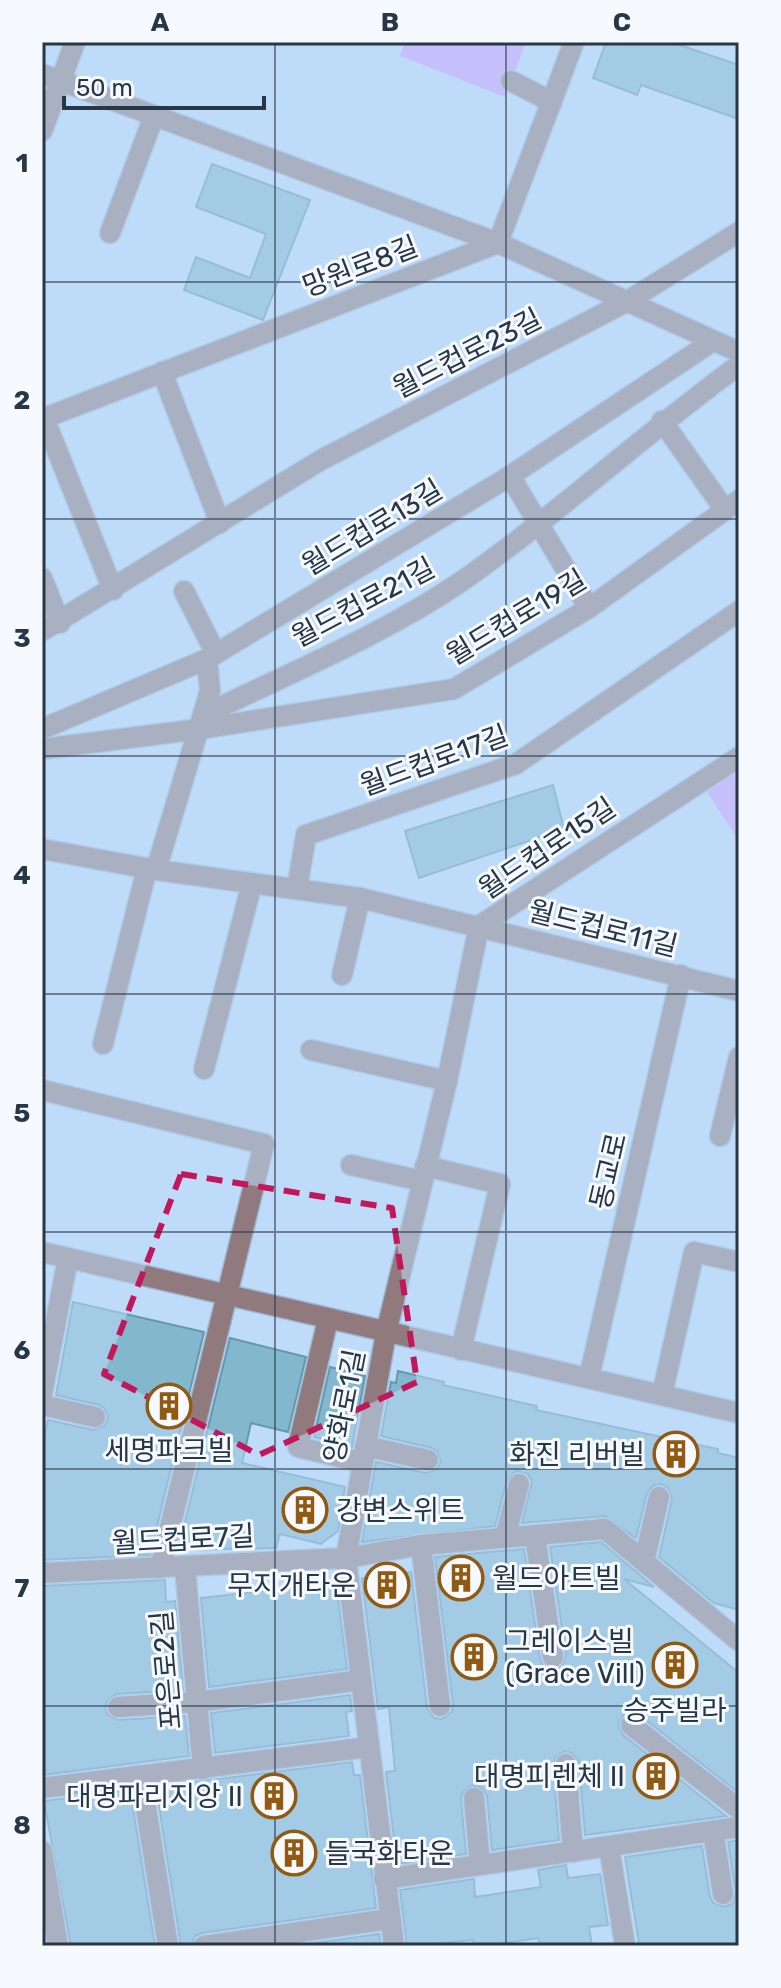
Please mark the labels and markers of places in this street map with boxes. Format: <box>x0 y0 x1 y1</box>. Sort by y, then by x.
building icon: 세명파크빌 <box>145 1382 193 1430</box>
building icon: 화진 리버빌 <box>652 1430 700 1478</box>
place label: 세명파크빌 <box>105 1434 233 1467</box>
place label: 화진 리버빌 <box>509 1438 645 1471</box>
building icon: 강변스위트 <box>281 1486 329 1534</box>
place label: 강변스위트 <box>336 1494 465 1527</box>
building icon: 월드아트빌 <box>437 1554 485 1602</box>
building icon: 무지개타운 <box>363 1561 411 1609</box>
place label: 월드아트빌 <box>492 1562 621 1595</box>
place label: 무지개타운 <box>227 1569 356 1602</box>
place label: 그레이스빌 (Grace Vill) <box>505 1625 645 1690</box>
building icon: 그레이스빌 (Grace Vill) <box>450 1633 498 1681</box>
building icon: 승주빌라 <box>651 1641 699 1689</box>
place label: 승주빌라 <box>623 1694 727 1727</box>
building icon: 대명피렌체 II <box>632 1752 680 1800</box>
place label: 대명피렌체 II <box>474 1760 625 1793</box>
building icon: 대명파리지앙 II <box>250 1772 298 1820</box>
place label: 대명파리지앙 II <box>66 1780 243 1813</box>
building icon: 들국화타운 <box>270 1829 318 1877</box>
place label: 들국화타운 <box>325 1837 454 1870</box>

